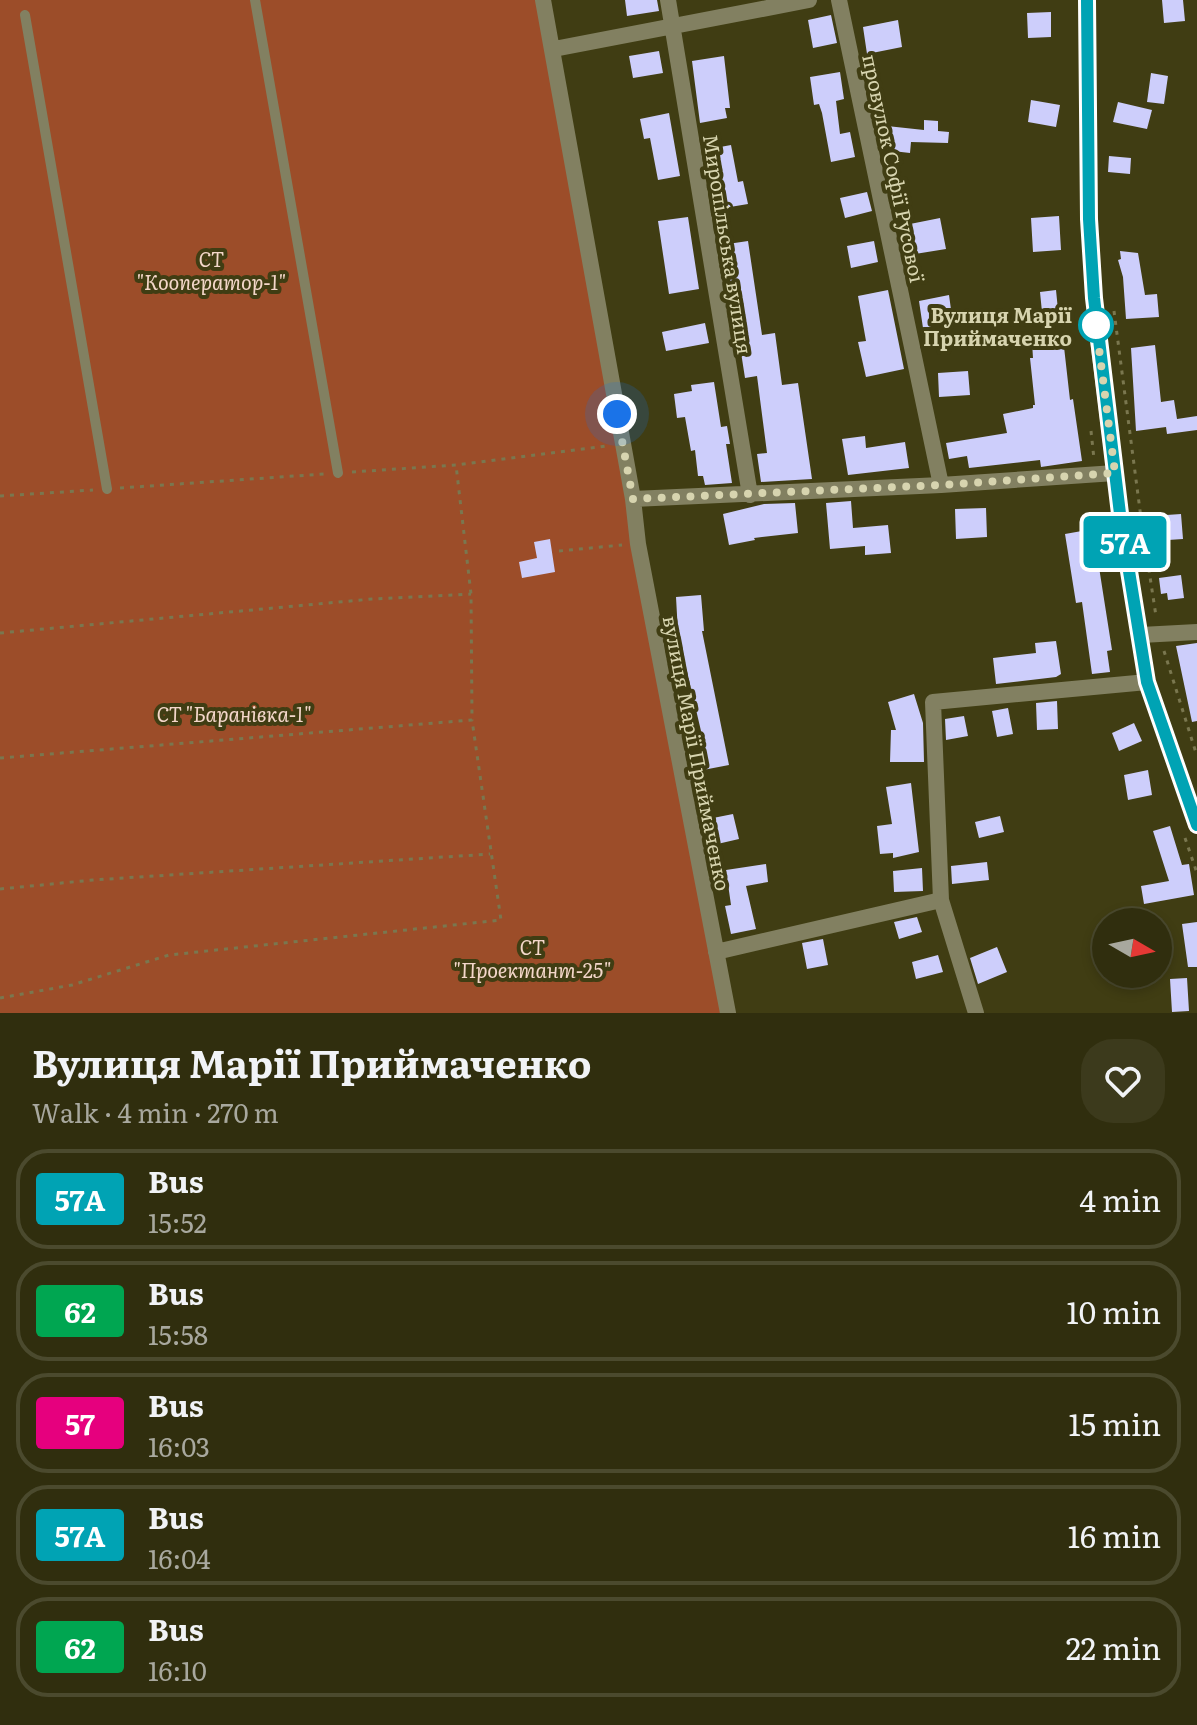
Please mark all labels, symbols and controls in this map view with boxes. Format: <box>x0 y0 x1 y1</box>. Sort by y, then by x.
street label: провулок Софії Русової <box>856 51 934 285</box>
street label: Миропільська вулиця <box>697 132 761 356</box>
park label: СТ "Кооператор-1" <box>136 243 286 296</box>
place label: Вулиця Марії Приймаченко <box>923 299 1073 352</box>
marker: Вулиця Марії Приймаченко <box>1079 308 1113 342</box>
your location <box>597 394 637 434</box>
line badge: 57А <box>1079 516 1171 568</box>
text: 57А <box>1099 521 1151 563</box>
street label: вулиця Марії Приймаченко <box>657 613 739 893</box>
park label: СТ "Баранівка-1" <box>156 698 312 728</box>
north arrow <box>1092 908 1172 988</box>
map controls <box>1092 908 1172 988</box>
park label: СТ "Проектант-25" <box>453 931 611 984</box>
text: Вулиця Марії Приймаченко <box>32 1033 592 1090</box>
button: heart <box>1081 1039 1165 1123</box>
text: Walk · 4 min · 270 m <box>32 1092 279 1131</box>
text: Bus <box>148 1158 204 1202</box>
text: 4 min <box>1080 1177 1161 1221</box>
text: 57А <box>54 1178 106 1220</box>
text: 15:52 <box>148 1202 207 1241</box>
text: Bus <box>148 1270 204 1314</box>
text: 10 min <box>1067 1289 1161 1333</box>
text: 62 <box>64 1290 96 1332</box>
text: 15:58 <box>148 1314 208 1353</box>
text: Bus <box>148 1382 204 1426</box>
text: 15 min <box>1069 1401 1161 1445</box>
text: 57 <box>65 1402 95 1444</box>
text: 16:03 <box>148 1426 210 1465</box>
text: Bus <box>148 1494 204 1538</box>
text: 16 min <box>1068 1513 1161 1557</box>
text: 57А <box>54 1514 106 1556</box>
text: 16:04 <box>148 1538 211 1577</box>
text: Bus <box>148 1606 204 1650</box>
text: 22 min <box>1066 1625 1161 1669</box>
text: 62 <box>64 1626 96 1668</box>
text: 16:10 <box>148 1650 207 1689</box>

